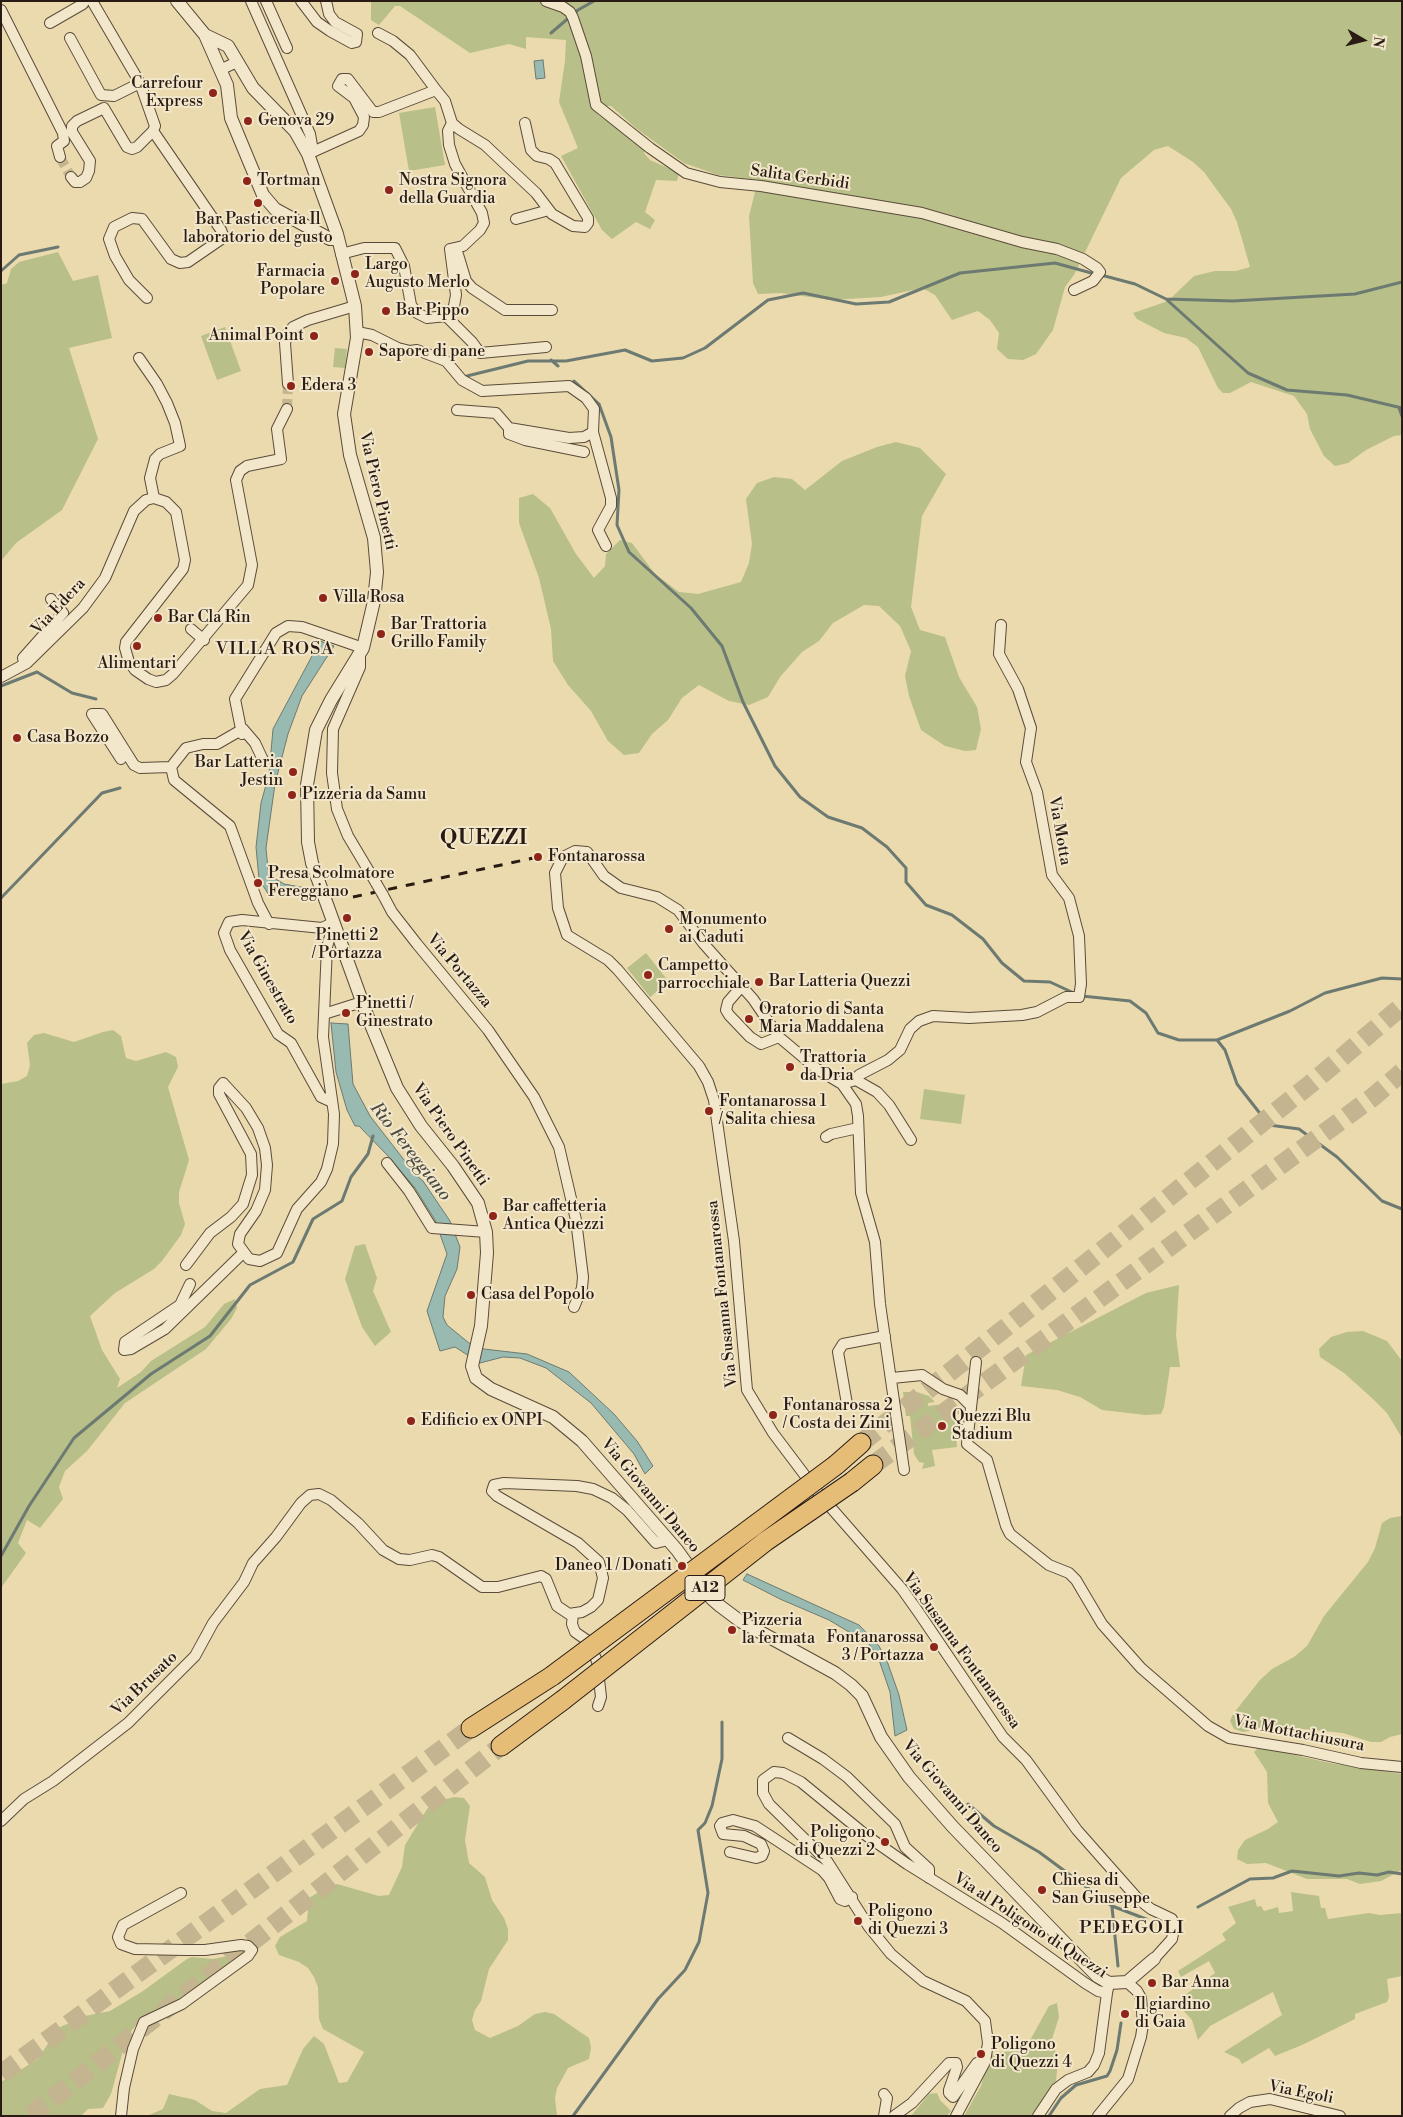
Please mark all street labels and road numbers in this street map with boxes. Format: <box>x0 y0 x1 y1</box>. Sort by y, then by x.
street label: Salita Gerbidi <box>749 162 851 194</box>
street label: Via Piero Pinetti <box>354 430 400 552</box>
street label: Via Edera <box>28 575 90 639</box>
street label: Via Motta <box>1043 795 1075 867</box>
street label: Via Ginestrato <box>233 928 301 1028</box>
street label: Via Portazza <box>422 930 496 1012</box>
street label: Via Piero Pinetti <box>407 1080 493 1190</box>
street label: Via Susanna Fontanarossa <box>704 1199 742 1389</box>
street label: Via Giovanni Daneo <box>596 1435 704 1557</box>
street label: Via Susanna Fontanarossa <box>898 1569 1024 1733</box>
road number: A12 <box>685 1576 725 1600</box>
street label: Via Brusato <box>108 1648 182 1720</box>
street label: Via Mottachiusura <box>1232 1712 1366 1756</box>
street label: Via Giovanni Daneo <box>898 1736 1006 1858</box>
street label: Via al Poligono di Quezzi <box>950 1869 1110 1983</box>
street label: Via Egoli <box>1267 2077 1335 2109</box>

